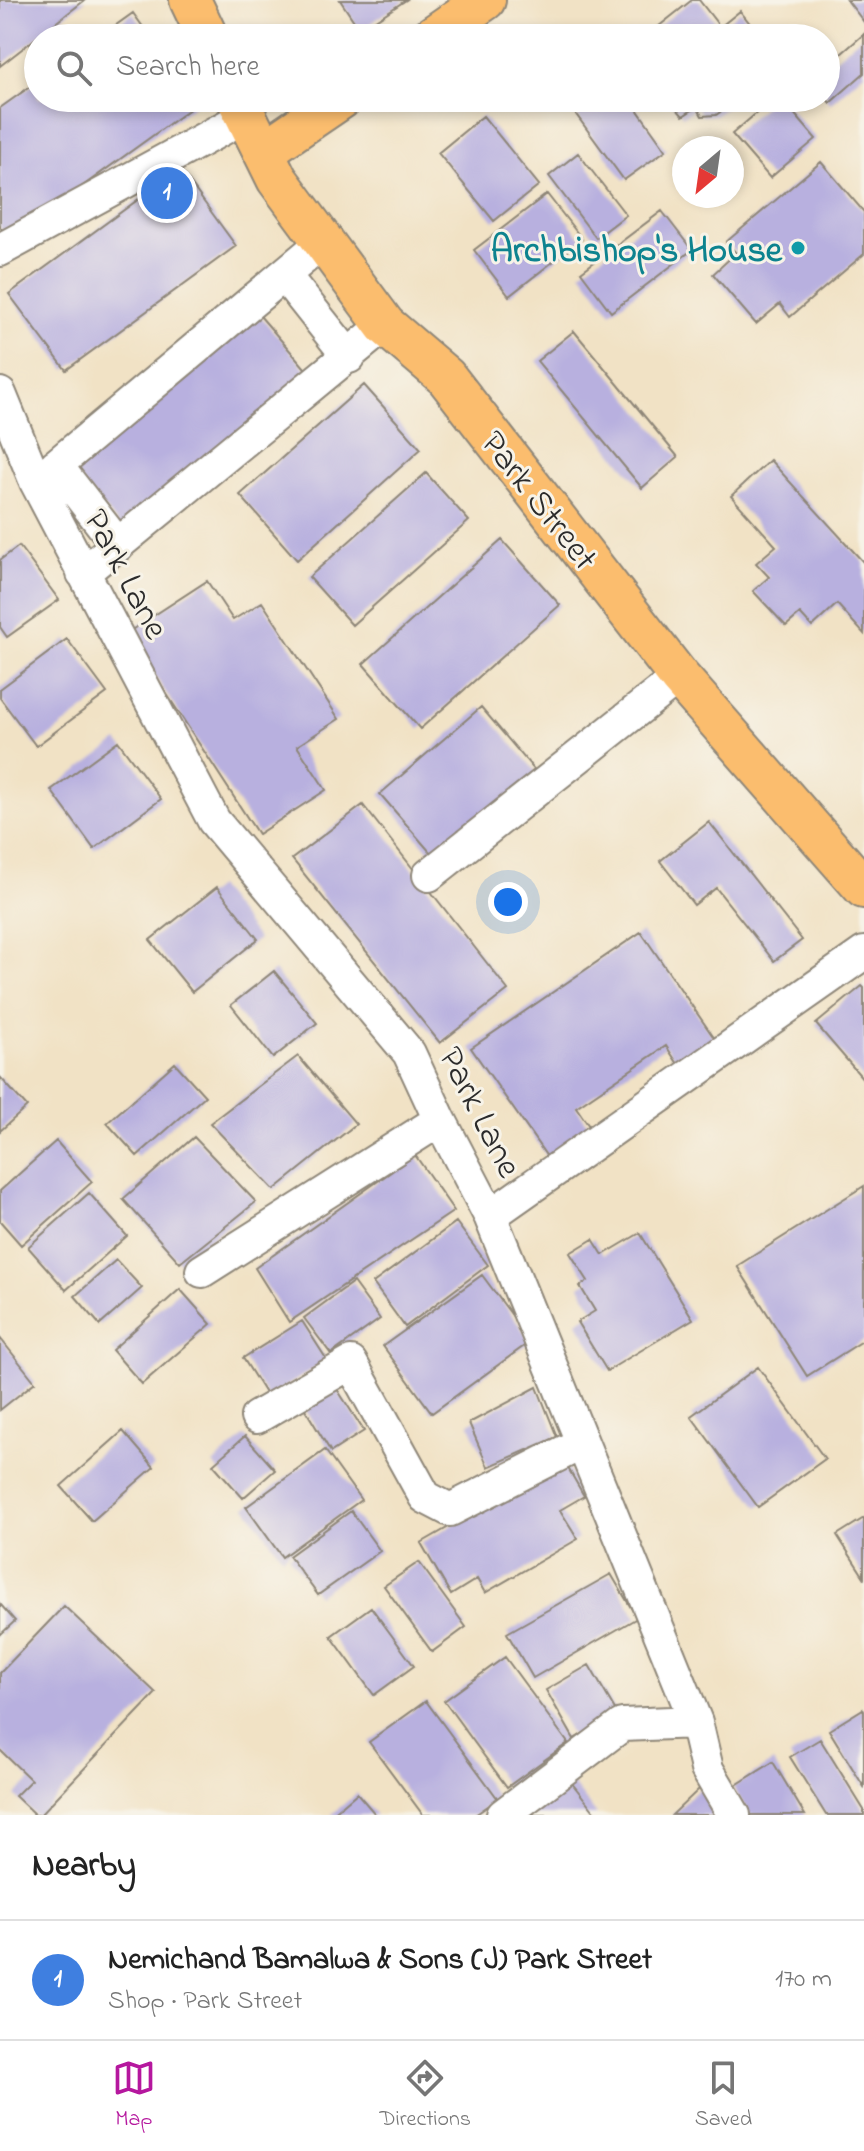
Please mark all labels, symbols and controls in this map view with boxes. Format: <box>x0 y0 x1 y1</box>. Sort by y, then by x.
search box <box>24 24 840 112</box>
icon: search <box>52 46 96 90</box>
text: Search here <box>116 46 260 90</box>
north arrow <box>672 136 744 208</box>
pin: 1 <box>141 163 193 223</box>
place label: Archbishop's House <box>491 226 783 279</box>
marker: Archbishop's House <box>789 239 807 257</box>
street label: Park Street <box>466 421 609 583</box>
street label: Park Lane <box>68 501 181 650</box>
your location <box>488 882 528 922</box>
street label: Park Lane <box>422 1038 534 1189</box>
text: Nearby <box>32 1842 136 1892</box>
text: Nemichand Bamalwa & Sons (J) Park Street <box>108 1939 652 1983</box>
text: 1 <box>54 1961 62 1999</box>
text: 170 m <box>775 1961 832 1999</box>
text: Shop · Park Street <box>108 1983 302 2021</box>
tab: Map <box>112 2056 156 2136</box>
tab: Directions <box>380 2056 471 2136</box>
tab: Saved <box>695 2056 752 2136</box>

